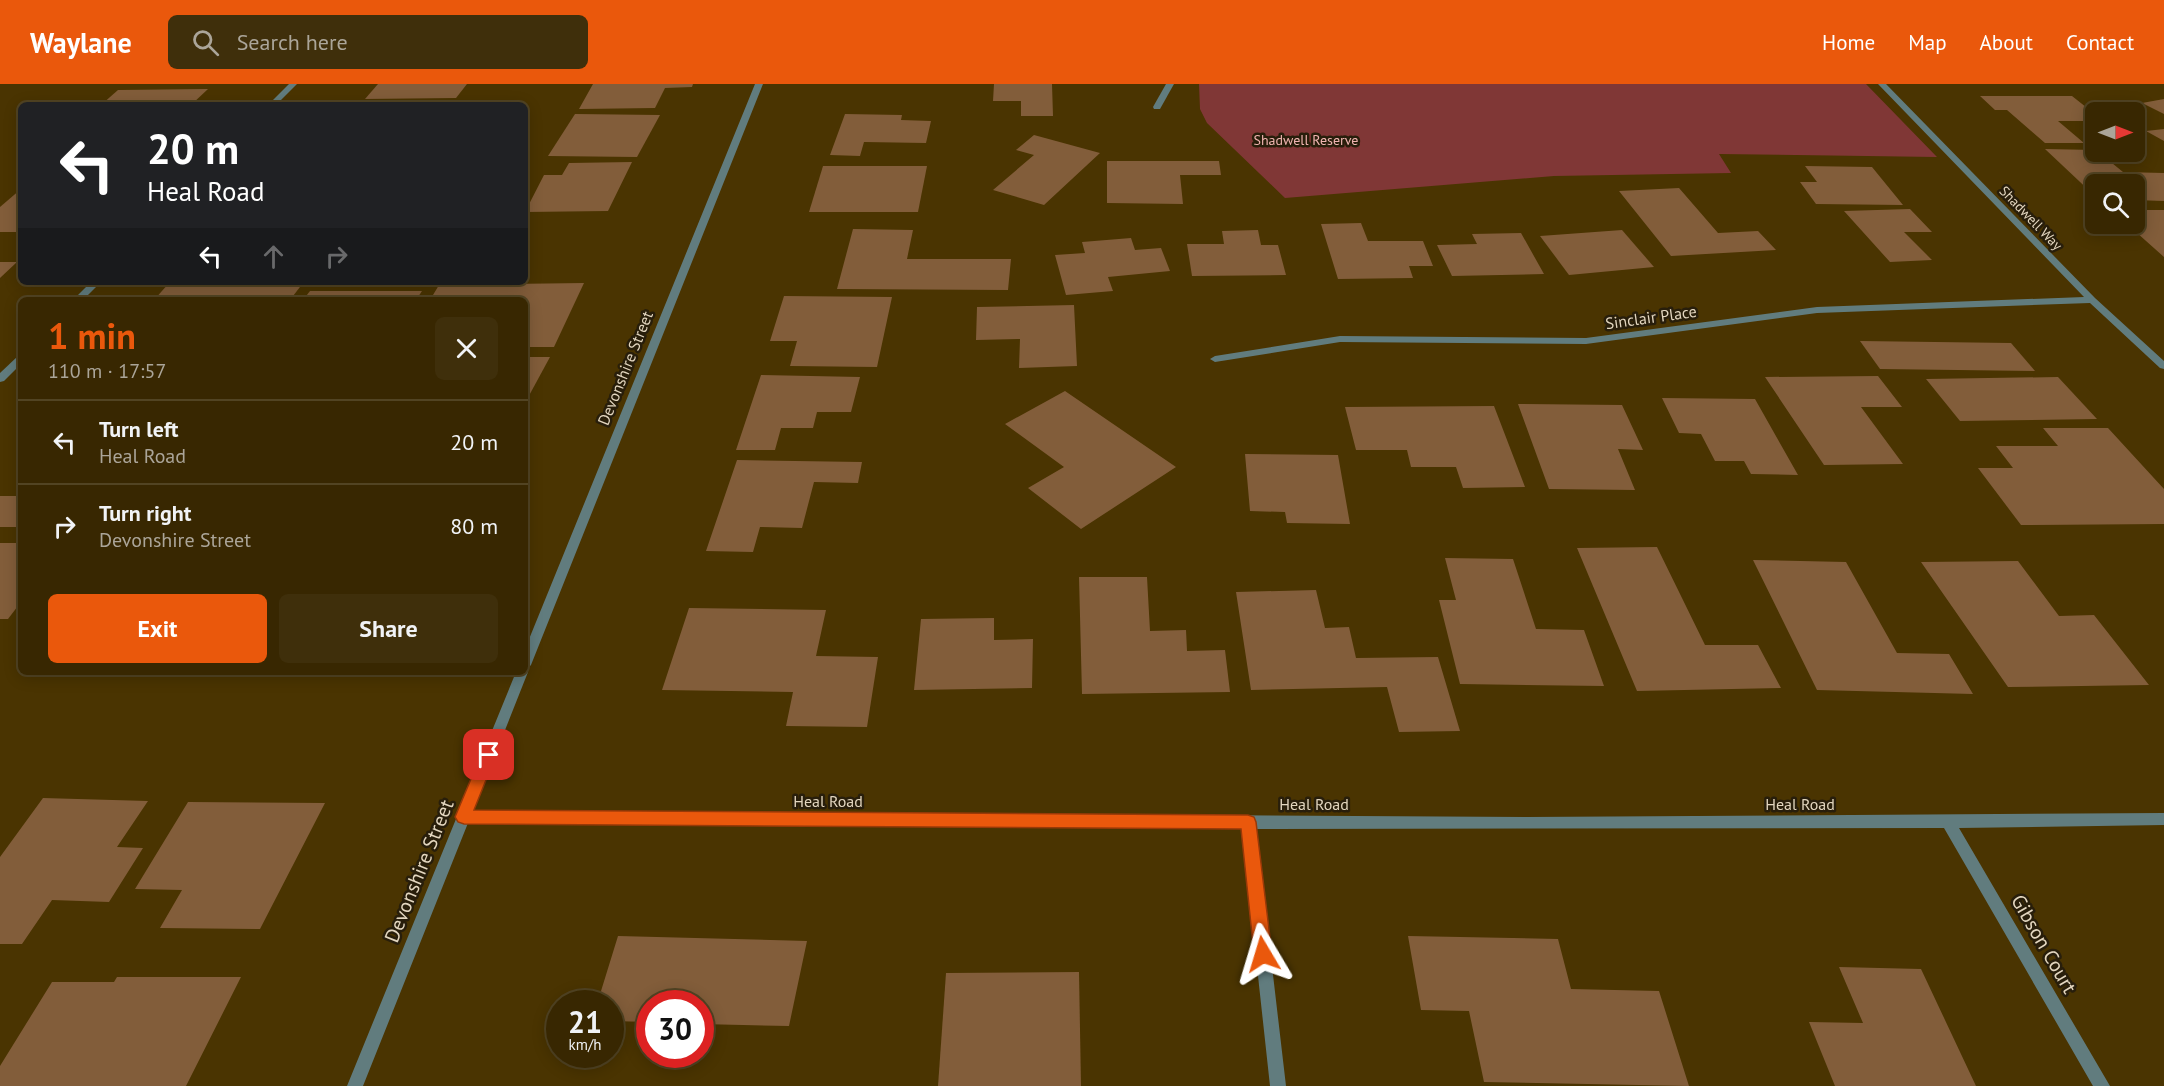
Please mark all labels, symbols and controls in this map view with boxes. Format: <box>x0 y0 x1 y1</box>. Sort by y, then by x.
search box <box>168 15 588 69</box>
text: Waylane <box>30 24 132 61</box>
icon: search <box>189 26 222 59</box>
text: Search here <box>237 28 348 56</box>
text: Home <box>1822 29 1875 56</box>
text: Map <box>1908 29 1947 56</box>
text: About <box>1980 29 2033 56</box>
text: Contact <box>2066 29 2134 56</box>
north arrow <box>2085 102 2145 162</box>
map controls <box>2085 102 2145 234</box>
text: 20 m <box>147 121 239 176</box>
icon: left <box>48 126 126 204</box>
park label: Shadwell Reserve <box>1254 131 1358 149</box>
text: Heal Road <box>147 174 265 208</box>
button: search <box>2085 174 2145 234</box>
street label: Shadwell Way <box>1996 182 2067 254</box>
icon: left <box>194 240 227 273</box>
icon: ahead <box>257 240 290 273</box>
icon: right <box>320 240 353 273</box>
street label: Sinclair Place <box>1604 301 1698 333</box>
street label: Devonshire Street <box>593 307 657 428</box>
text: 1 min <box>48 312 136 359</box>
button: close <box>435 317 498 380</box>
text: 110 m · 17:57 <box>48 358 166 384</box>
text: Turn left <box>99 415 179 443</box>
icon: left <box>48 426 81 459</box>
text: 20 m <box>450 428 498 456</box>
text: Heal Road <box>99 443 186 469</box>
text: Turn right <box>99 499 191 527</box>
icon: right <box>48 510 81 543</box>
text: 80 m <box>450 512 498 540</box>
text: Devonshire Street <box>99 527 251 553</box>
button: Exit <box>48 594 267 663</box>
button: Share <box>279 594 498 663</box>
pin <box>463 729 514 780</box>
icon: arrive <box>472 738 505 771</box>
street label: Heal Road <box>793 791 863 811</box>
street label: Heal Road <box>1279 794 1349 814</box>
street label: Heal Road <box>1765 794 1835 814</box>
street label: Devonshire Street <box>378 795 460 946</box>
street label: Gibson Court <box>2005 890 2083 998</box>
position arrow <box>1231 922 1295 986</box>
speed limit sign: 30 <box>636 990 714 1068</box>
text: 21 <box>568 1002 602 1041</box>
text: km/h <box>569 1035 601 1054</box>

